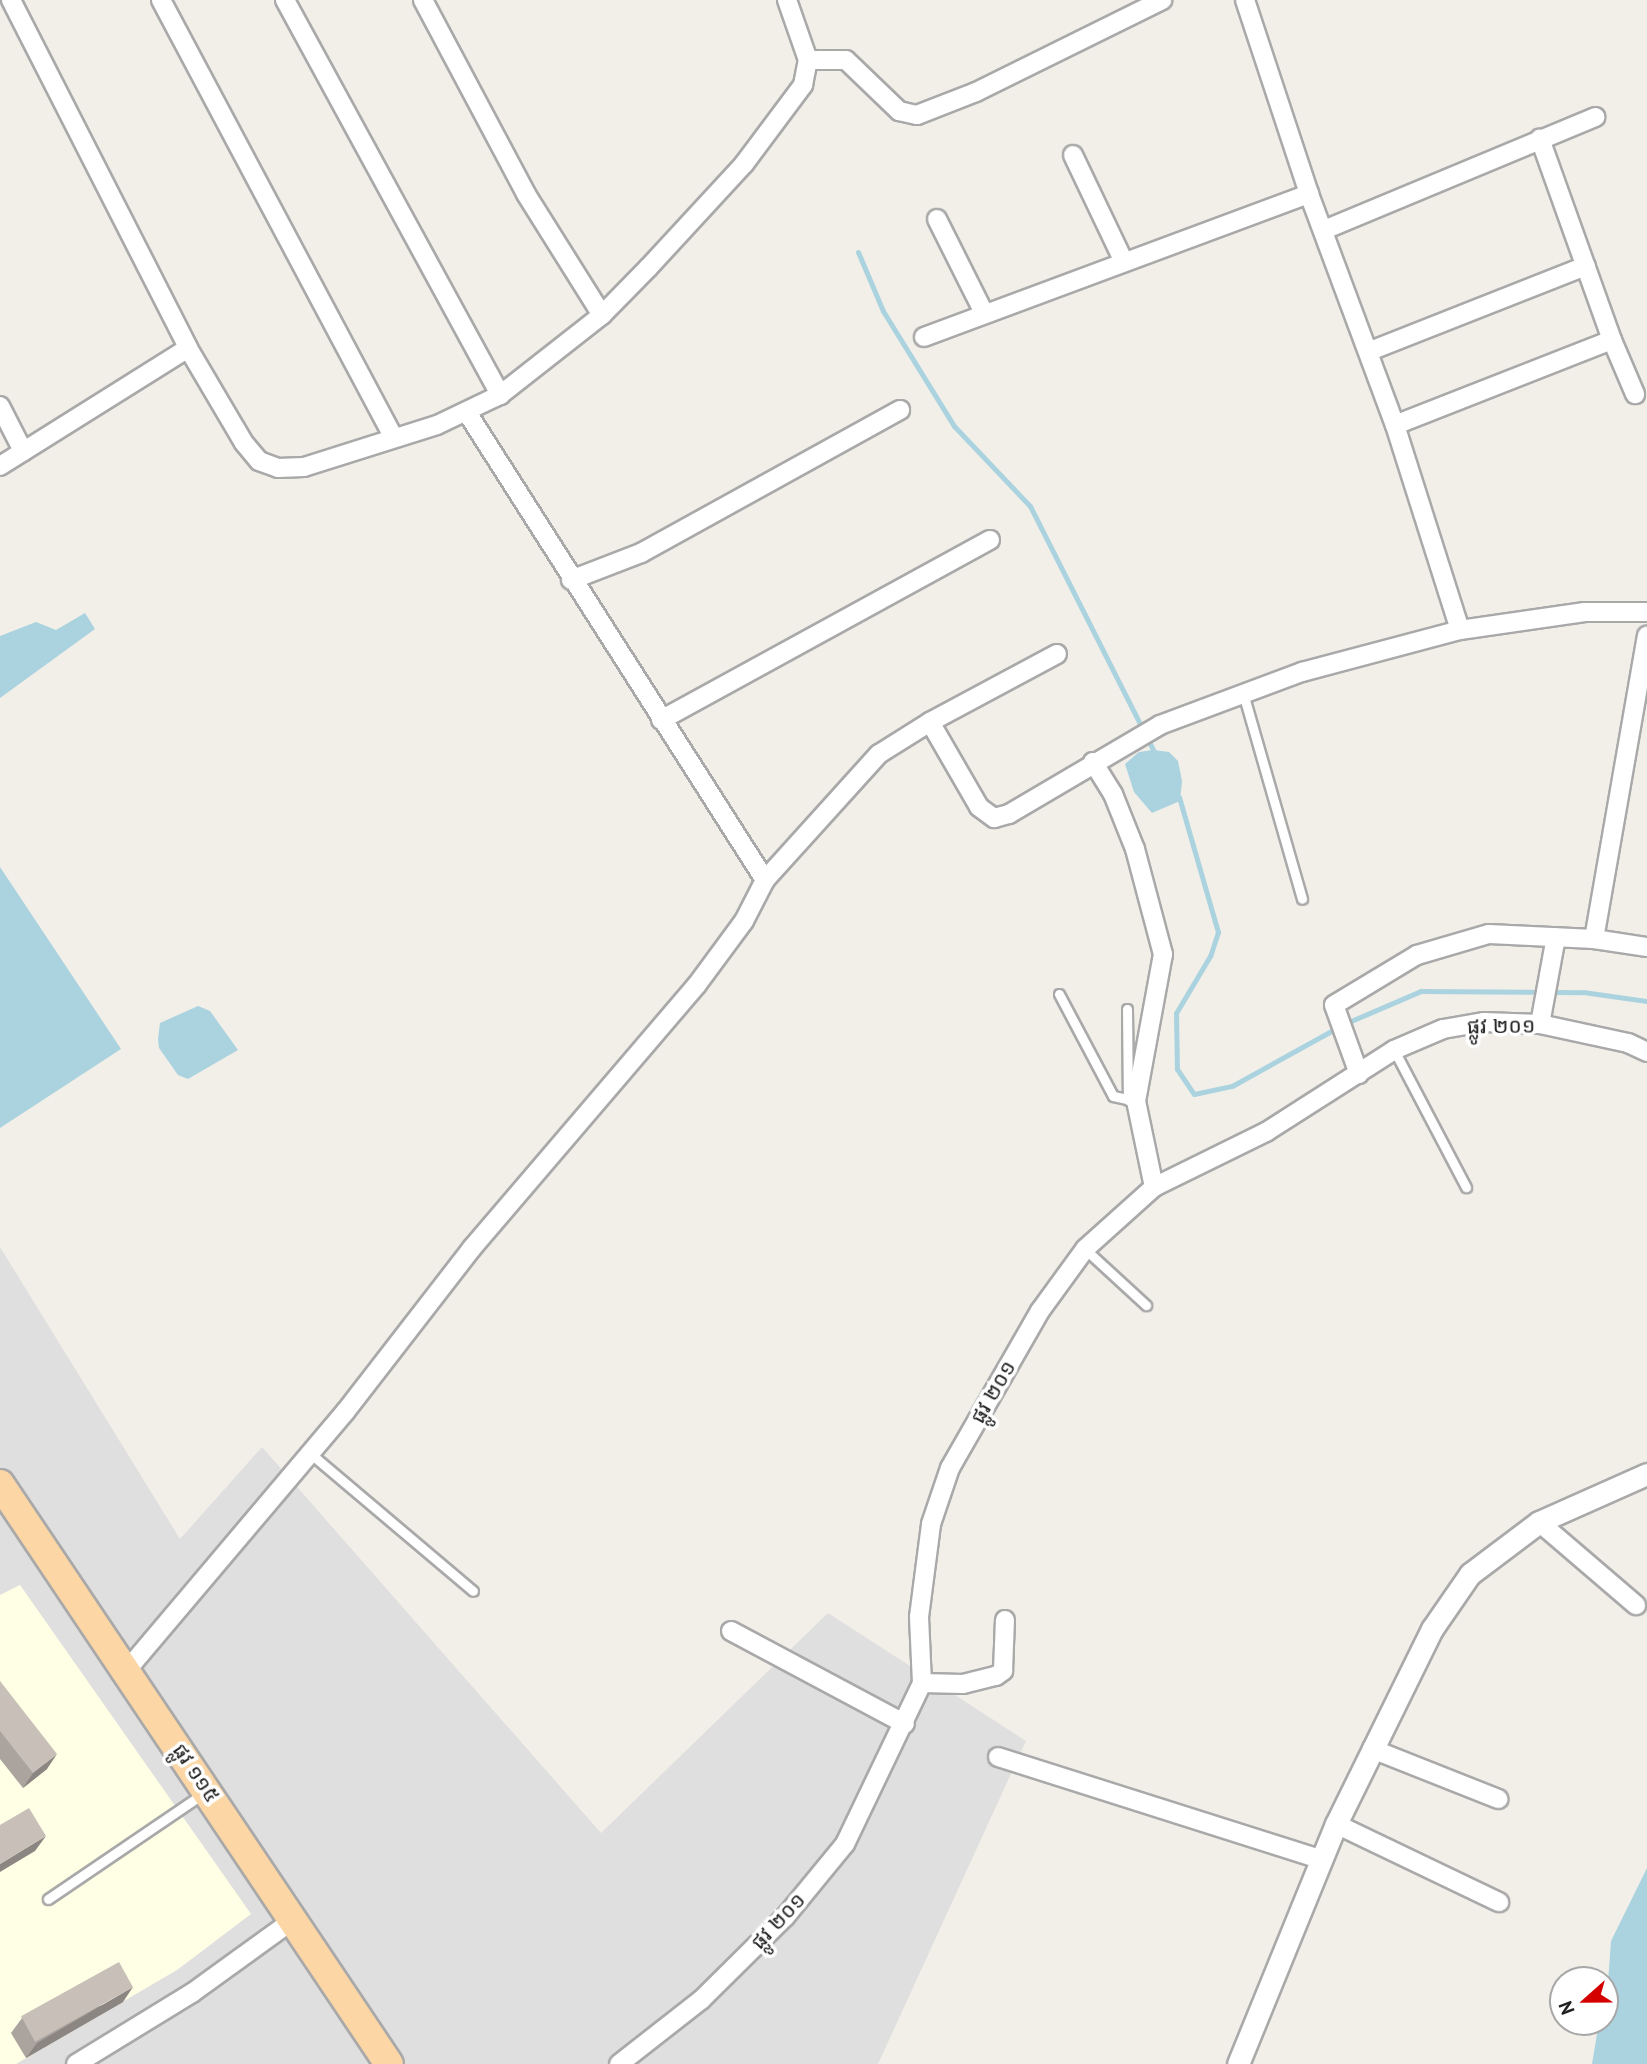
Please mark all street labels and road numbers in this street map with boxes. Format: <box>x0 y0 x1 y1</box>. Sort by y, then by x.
street label: ផ្លូវ ២០១ <box>1467 1013 1535 1039</box>
street label: ផ្លូវ ២០១ <box>965 1356 1021 1428</box>
street label: ផ្លូវ ១១៥ <box>167 1739 225 1807</box>
street label: ផ្លូវ ២០១ <box>746 1887 810 1955</box>

